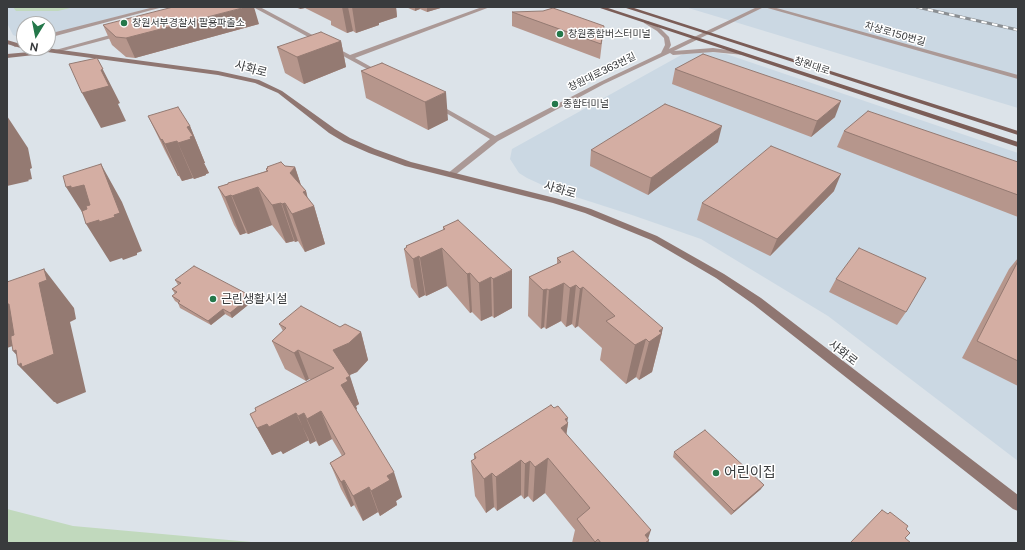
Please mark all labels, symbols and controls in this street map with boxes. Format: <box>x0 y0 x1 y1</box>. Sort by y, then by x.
north arrow <box>16 16 56 56</box>
place label: 창원서부경찰서 팔용파출소 <box>132 17 245 29</box>
marker: 창원서부경찰서 팔용파출소 <box>119 18 129 28</box>
street label: 차상로150번길 <box>863 20 927 48</box>
place label: 창원종합버스터미널 <box>568 28 651 40</box>
marker: 창원종합버스터미널 <box>555 29 565 39</box>
text: N <box>29 40 39 53</box>
street label: 창원대로363번길 <box>566 50 638 94</box>
street label: 창원대로 <box>793 55 831 77</box>
street label: 사화로 <box>233 58 269 80</box>
place label: 종합터미널 <box>563 98 609 110</box>
marker: 종합터미널 <box>550 99 560 109</box>
street label: 사화로 <box>542 179 578 201</box>
place label: 근린생활시설 <box>221 292 287 306</box>
marker: 근린생활시설 <box>208 294 218 304</box>
street label: 사화로 <box>826 337 860 369</box>
place label: 어린이집 <box>724 465 776 481</box>
marker: 어린이집 <box>711 468 721 478</box>

